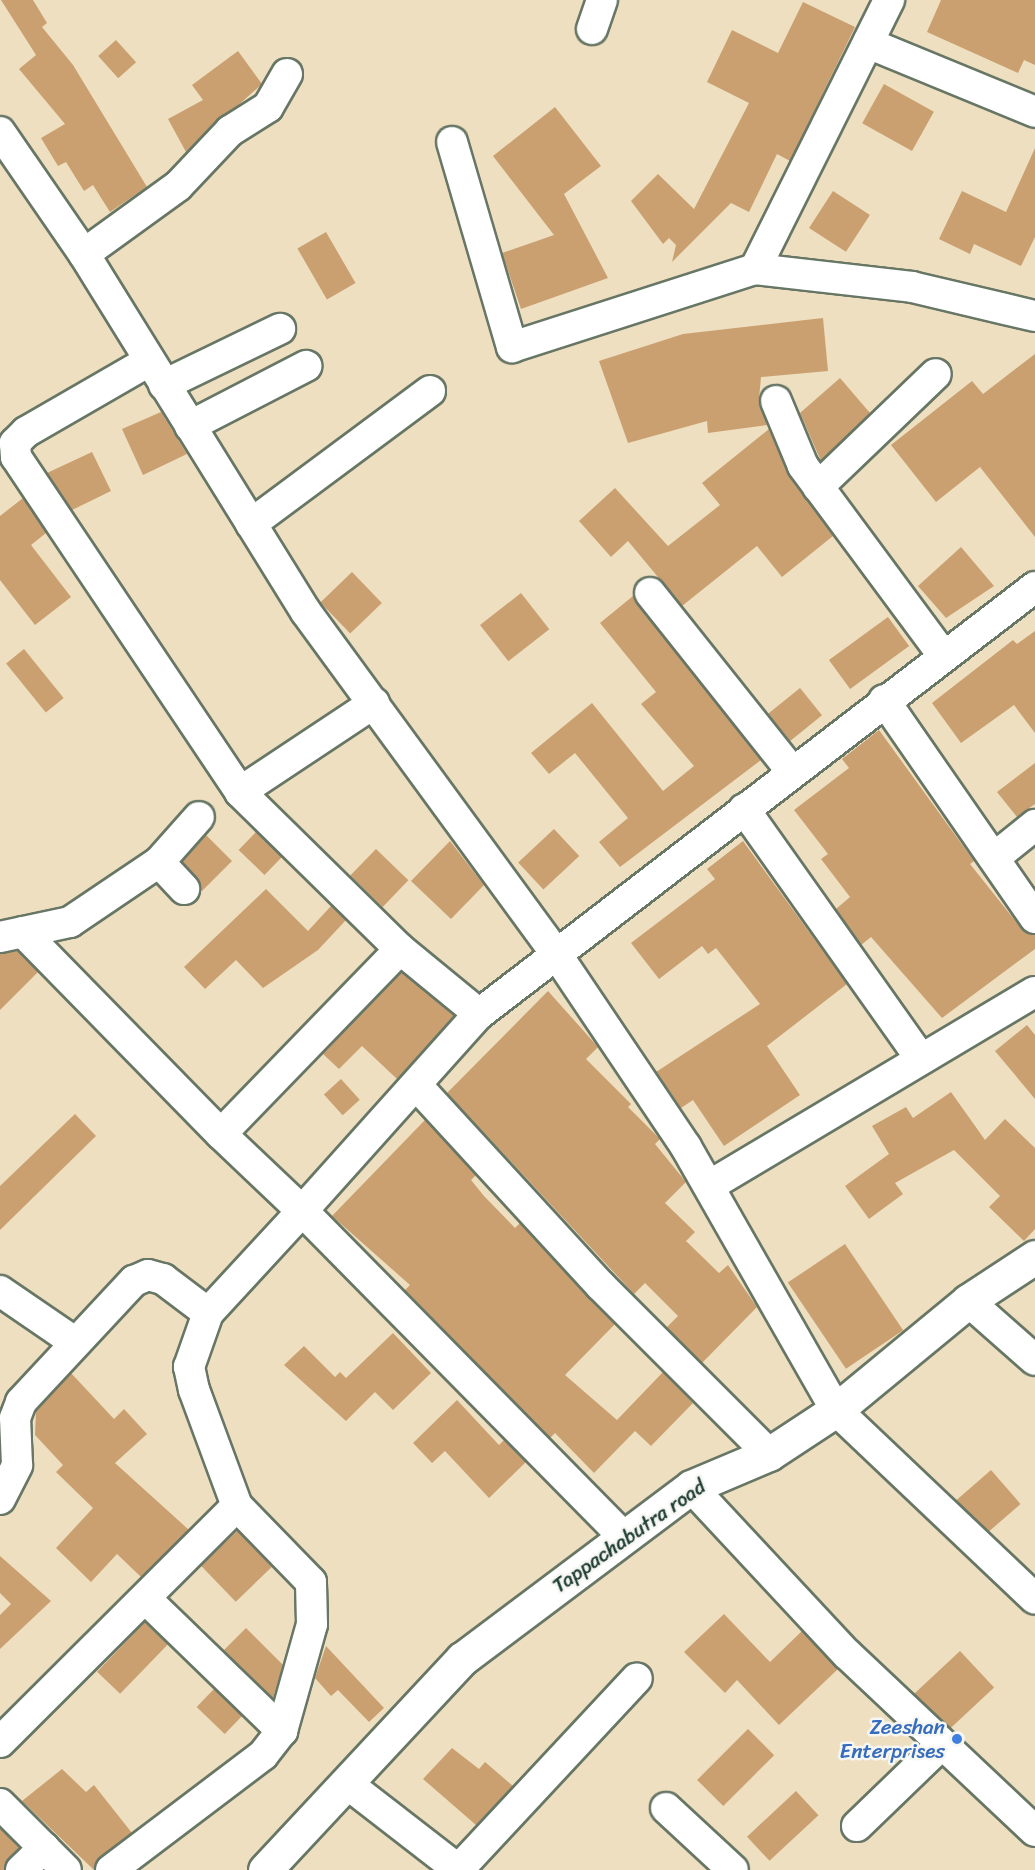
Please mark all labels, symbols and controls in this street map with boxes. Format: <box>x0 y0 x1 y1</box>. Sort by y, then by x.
street label: Tappachabutra road <box>547 1474 711 1598</box>
place label: Zeeshan Enterprises <box>840 1714 945 1764</box>
marker: Zeeshan Enterprises <box>950 1732 964 1746</box>

